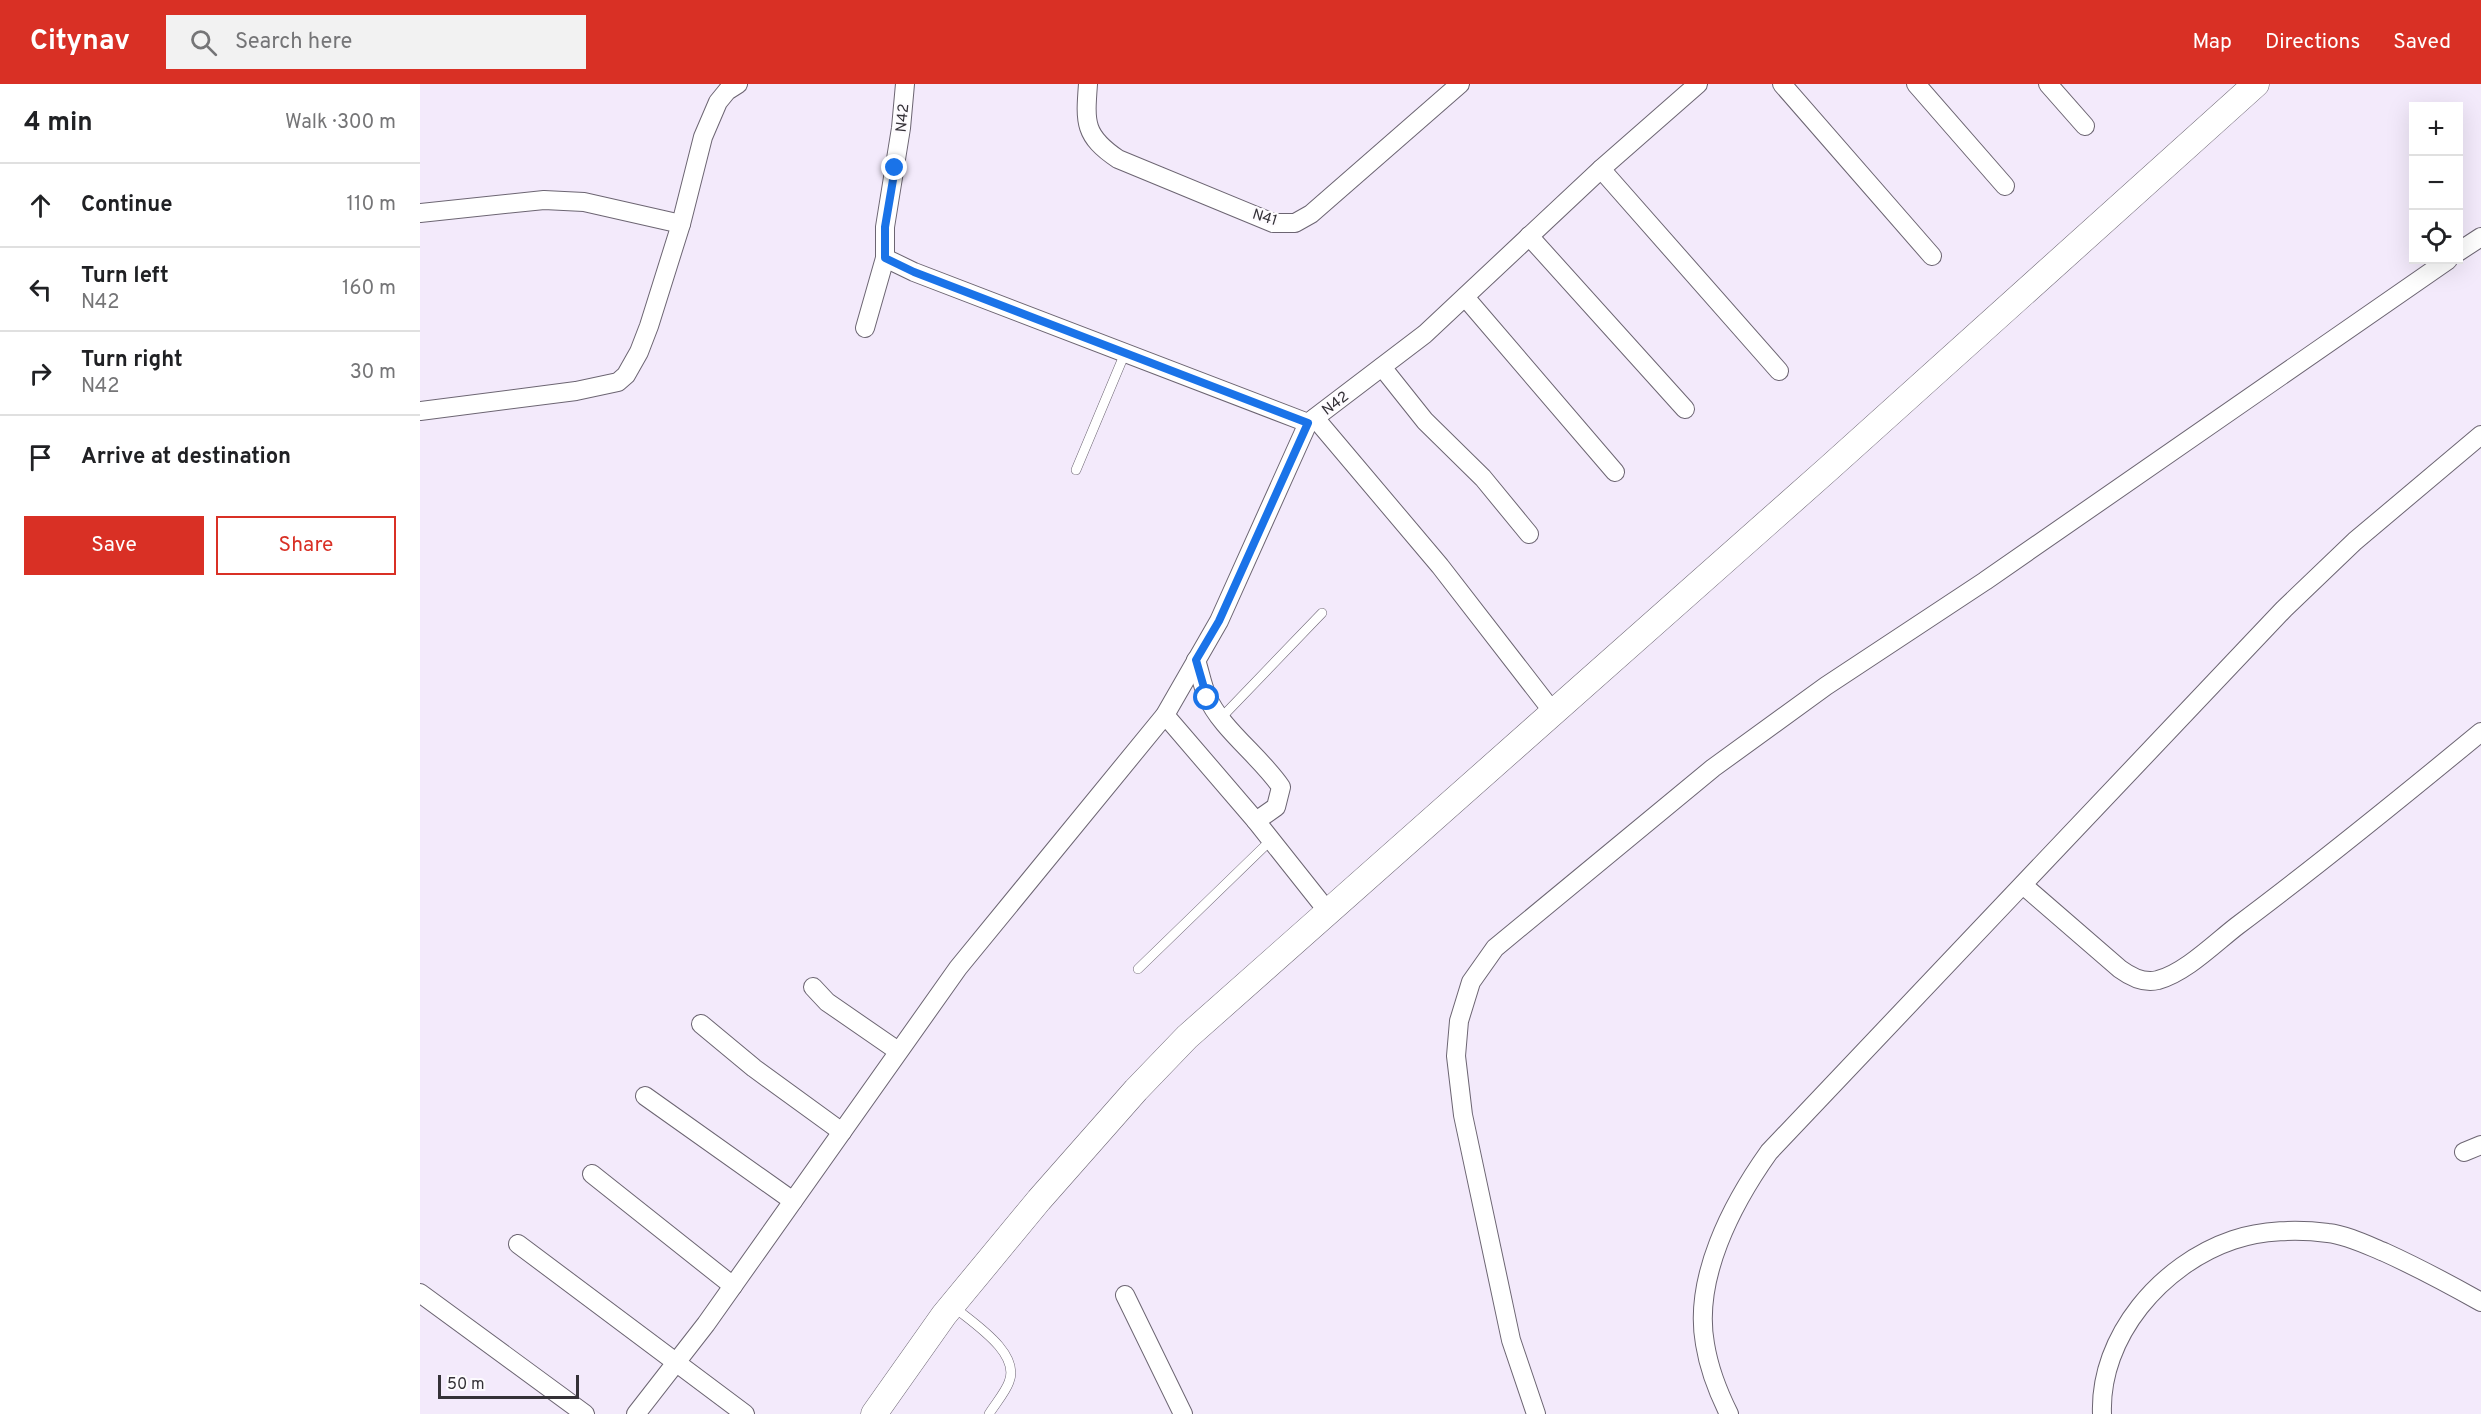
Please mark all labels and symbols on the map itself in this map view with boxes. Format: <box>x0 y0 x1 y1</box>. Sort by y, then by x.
street label: N42 <box>893 103 914 133</box>
route end <box>881 154 907 180</box>
street label: N41 <box>1250 206 1279 231</box>
street label: N42 <box>1319 388 1353 420</box>
route start <box>1193 684 1219 710</box>
scale bar <box>438 1372 579 1400</box>

